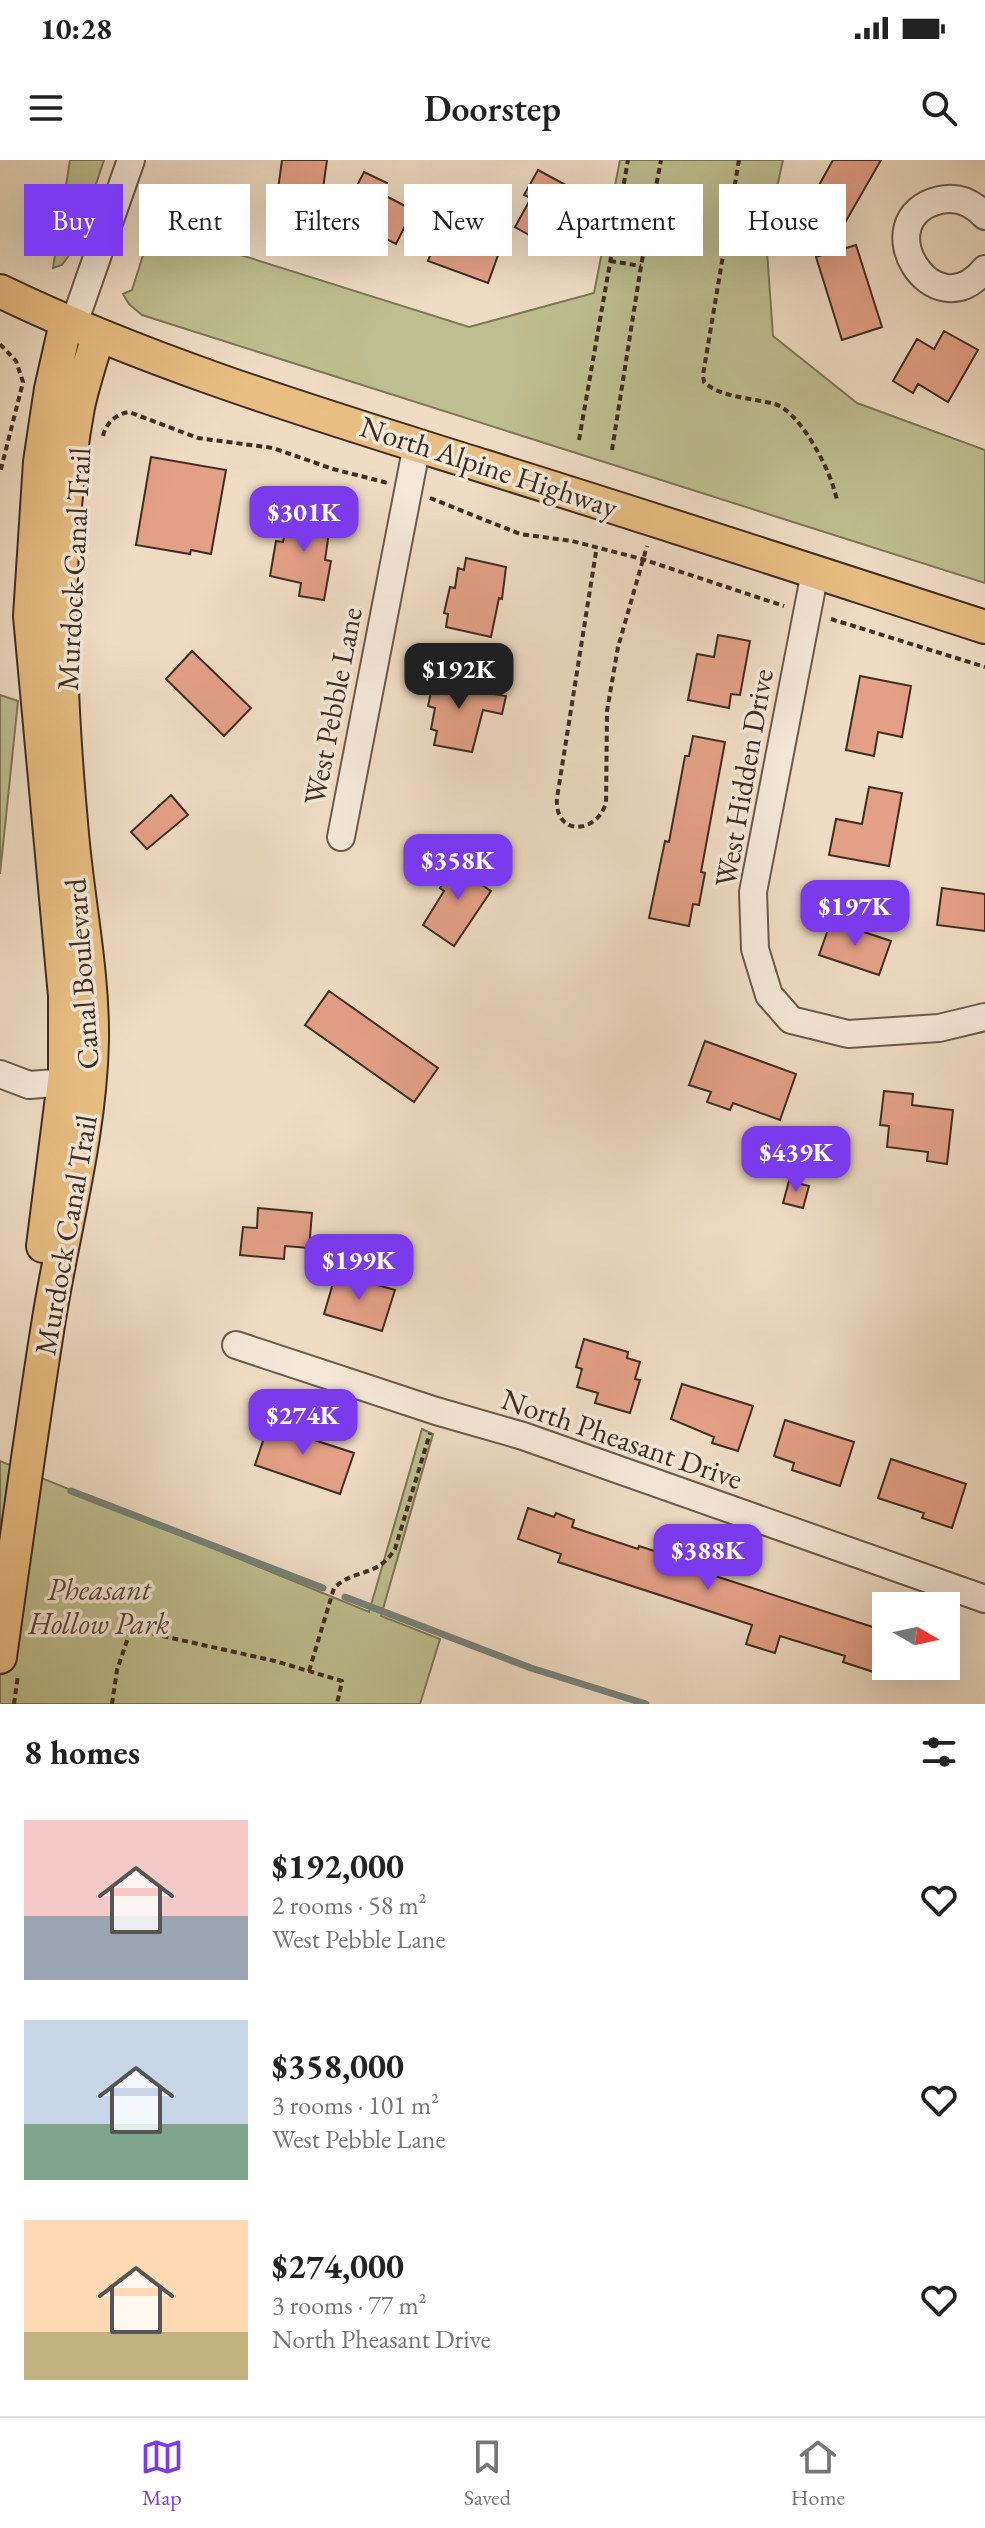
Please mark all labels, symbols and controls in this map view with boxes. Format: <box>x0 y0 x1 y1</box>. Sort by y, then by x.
text: 10:28 <box>40 9 112 48</box>
text: Doorstep <box>424 85 561 132</box>
icon: menu <box>24 86 68 130</box>
icon: search <box>917 86 961 130</box>
chip: Buy <box>24 184 123 256</box>
chip: Rent <box>139 184 250 256</box>
chip: Filters <box>266 184 388 256</box>
chip: New <box>404 184 512 256</box>
chip: Apartment <box>528 184 703 256</box>
chip: House <box>719 184 846 256</box>
street label: North Alpine Highway <box>356 407 624 527</box>
street label: Murdock Canal Trail <box>48 447 99 691</box>
pin: $301K <box>248 486 360 554</box>
text: $301K <box>267 495 341 529</box>
street label: West Pebble Lane <box>294 604 371 808</box>
pin: $192K <box>403 643 515 711</box>
text: $192K <box>422 652 496 686</box>
street label: West Hidden Drive <box>705 666 782 890</box>
pin: $358K <box>402 834 514 902</box>
text: $358K <box>421 843 495 877</box>
street label: Canal Boulevard <box>55 876 108 1071</box>
pin: $197K <box>799 880 911 948</box>
text: $197K <box>818 889 892 923</box>
street label: Murdock Canal Trail <box>25 1112 106 1358</box>
pin: $439K <box>740 1126 852 1194</box>
text: $439K <box>759 1135 833 1169</box>
pin: $199K <box>303 1234 415 1302</box>
text: $199K <box>322 1243 396 1277</box>
street label: North Pheasant Drive <box>497 1379 748 1498</box>
pin: $274K <box>247 1389 359 1457</box>
text: $274K <box>266 1398 340 1432</box>
pin: $388K <box>652 1524 764 1592</box>
text: $388K <box>671 1533 745 1567</box>
park label: Pheasant Hollow Park <box>28 1570 170 1643</box>
north arrow <box>872 1592 960 1680</box>
map controls <box>872 1592 960 1680</box>
text: 8 homes <box>24 1730 140 1774</box>
icon: filters <box>917 1730 961 1774</box>
text: $192,000 <box>272 1844 404 1888</box>
icon: home <box>88 1852 184 1948</box>
icon: heart <box>917 1878 961 1922</box>
text: 2 rooms · 58 m² <box>272 1888 427 1922</box>
text: West Pebble Lane <box>272 1922 446 1956</box>
text: $358,000 <box>272 2044 404 2088</box>
icon: home <box>88 2052 184 2148</box>
icon: heart <box>917 2078 961 2122</box>
text: 3 rooms · 101 m² <box>272 2088 439 2122</box>
text: West Pebble Lane <box>272 2122 446 2156</box>
text: $274,000 <box>272 2244 404 2288</box>
icon: home <box>88 2252 184 2348</box>
icon: heart <box>917 2278 961 2322</box>
text: 3 rooms · 77 m² <box>272 2288 427 2322</box>
text: North Pheasant Drive <box>272 2322 491 2356</box>
tab: Map <box>140 2435 184 2512</box>
tab: Saved <box>464 2435 511 2512</box>
tab: Home <box>791 2435 845 2512</box>

